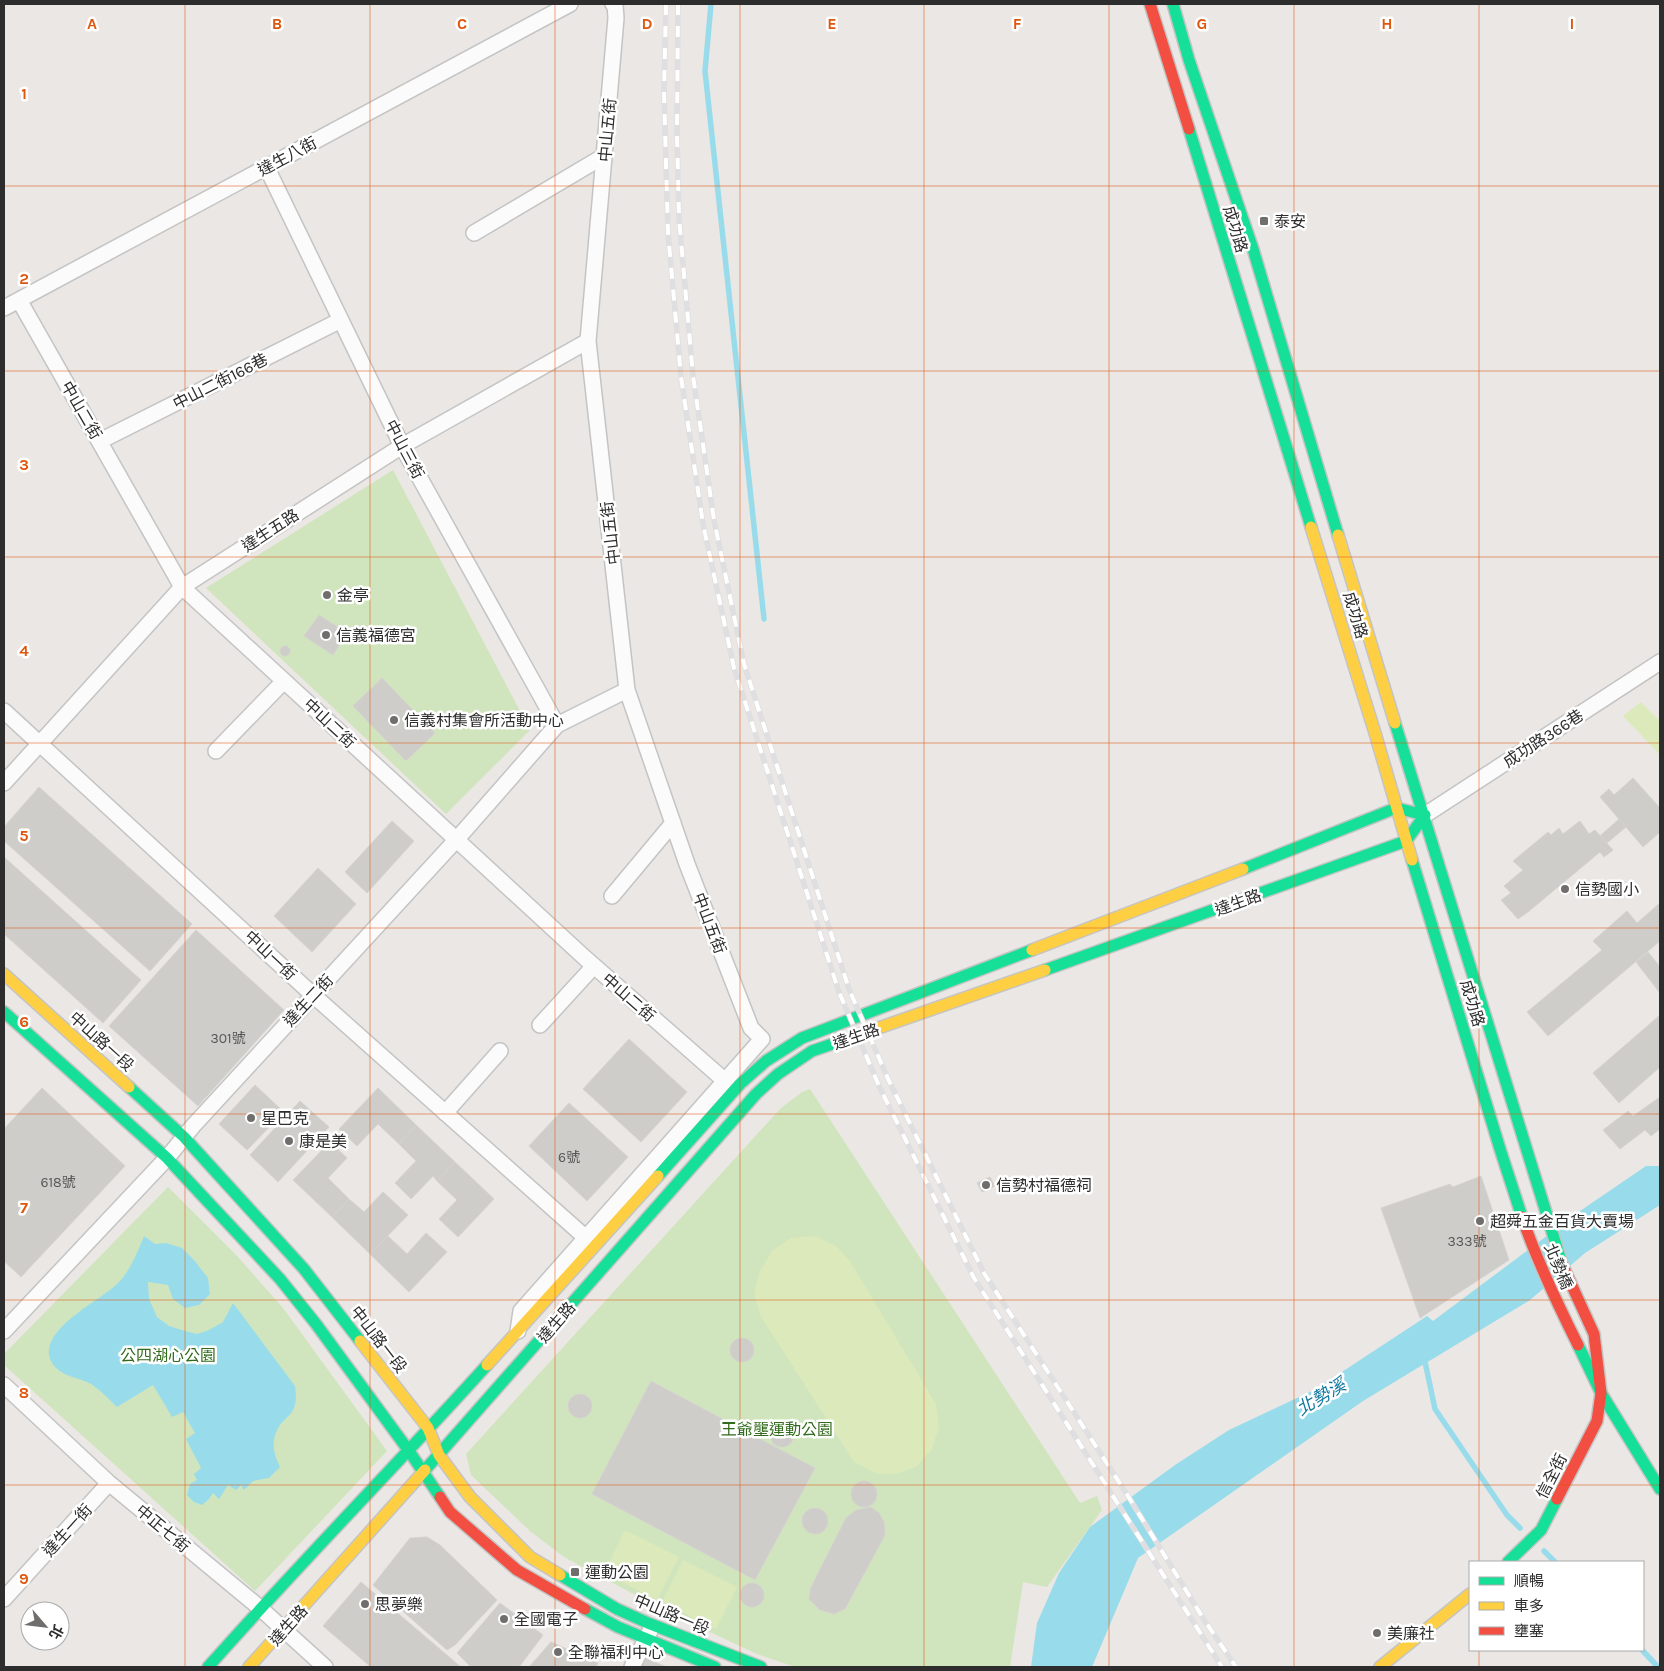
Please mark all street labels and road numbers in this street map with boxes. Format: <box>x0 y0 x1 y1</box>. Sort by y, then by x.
street label: 中山五街 <box>595 97 620 163</box>
street label: 達生八街 <box>255 133 320 180</box>
street label: 成功路 <box>1219 203 1252 255</box>
street label: 中山二街166巷 <box>170 349 271 413</box>
street label: 中山二街 <box>57 378 106 443</box>
street label: 中山三街 <box>381 417 428 482</box>
street label: 中山五街 <box>597 500 624 566</box>
street label: 達生五路 <box>238 505 302 556</box>
street label: 成功路 <box>1339 589 1372 641</box>
street label: 中山二街 <box>300 695 360 752</box>
street label: 成功路366巷 <box>1500 705 1587 771</box>
street label: 達生路 <box>1212 885 1264 920</box>
street label: 中山五街 <box>689 890 730 956</box>
street label: 中山一街 <box>241 927 301 984</box>
street label: 中山二街 <box>598 969 659 1026</box>
street label: 達生二街 <box>280 970 337 1030</box>
street label: 成功路 <box>1456 977 1489 1029</box>
street label: 中山路一段 <box>66 1008 138 1075</box>
street label: 達生路 <box>830 1020 882 1053</box>
street label: 北勢橋 <box>1540 1240 1577 1292</box>
street label: 達生路 <box>533 1298 579 1347</box>
street label: 中山路一段 <box>346 1302 411 1377</box>
street label: 信全街 <box>1532 1451 1571 1502</box>
street label: 達生一街 <box>39 1500 96 1560</box>
street label: 中正七街 <box>132 1501 193 1556</box>
street label: 中山路一段 <box>631 1590 712 1639</box>
street label: 達生路 <box>265 1601 311 1650</box>

